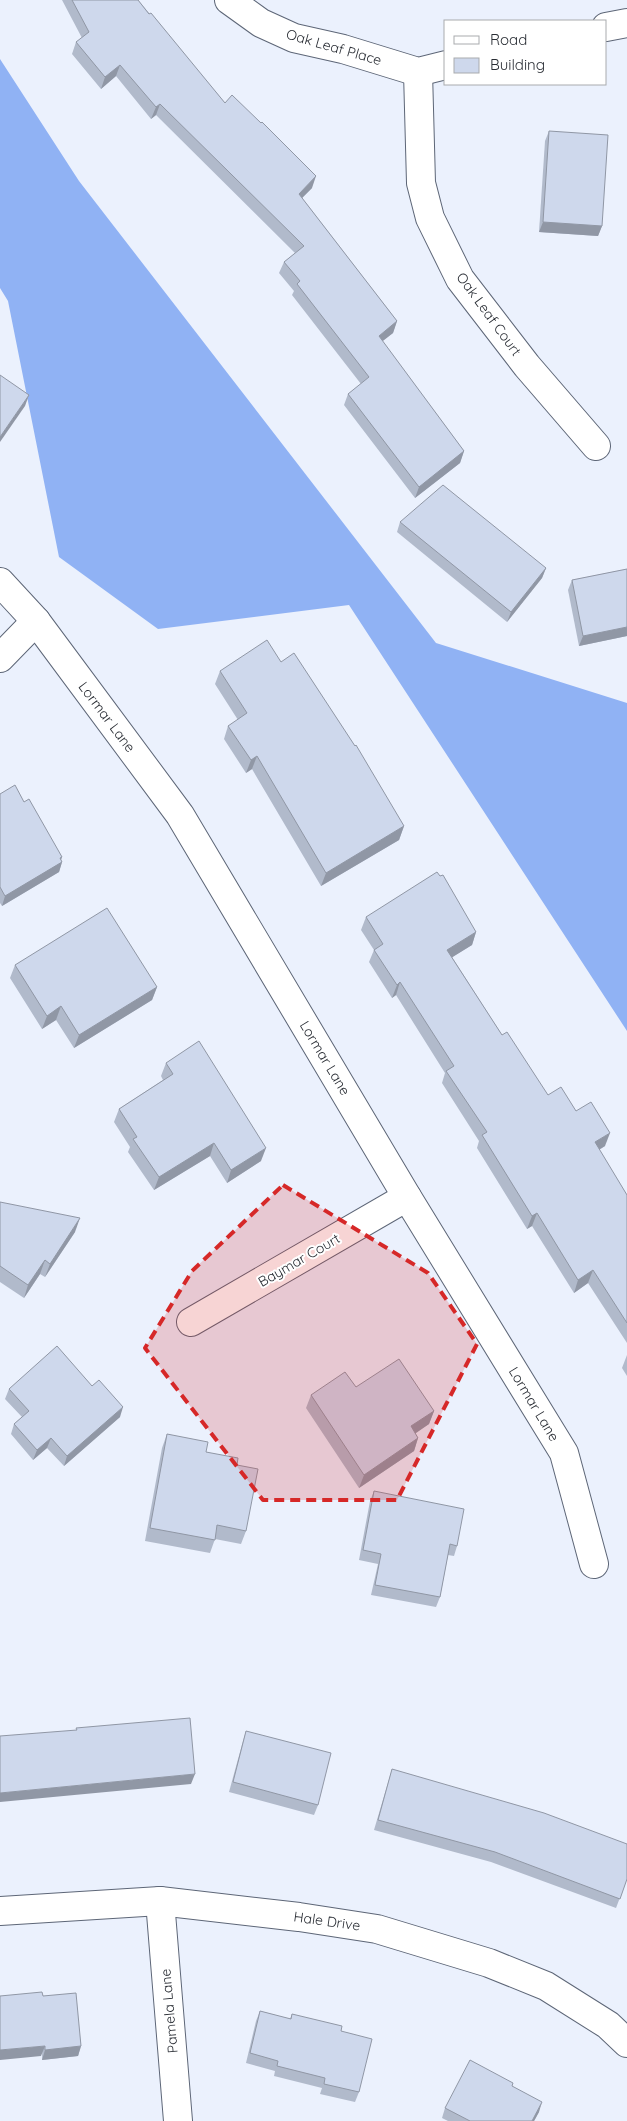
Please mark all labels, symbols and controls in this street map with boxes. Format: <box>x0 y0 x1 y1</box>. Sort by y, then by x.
legend <box>444 20 607 85</box>
street label: Oak Leaf Place <box>284 25 384 69</box>
text: Road <box>490 30 527 49</box>
text: Building <box>490 55 545 74</box>
street label: Oak Leaf Court <box>453 269 526 360</box>
street label: Lormar Lane <box>75 678 139 756</box>
street label: Lormar Lane <box>296 1017 354 1099</box>
street label: Baymar Court <box>255 1229 343 1291</box>
street label: Lormar Lane <box>505 1363 563 1445</box>
street label: Hale Drive <box>293 1907 362 1935</box>
street label: Pamela Lane <box>156 1968 182 2054</box>

